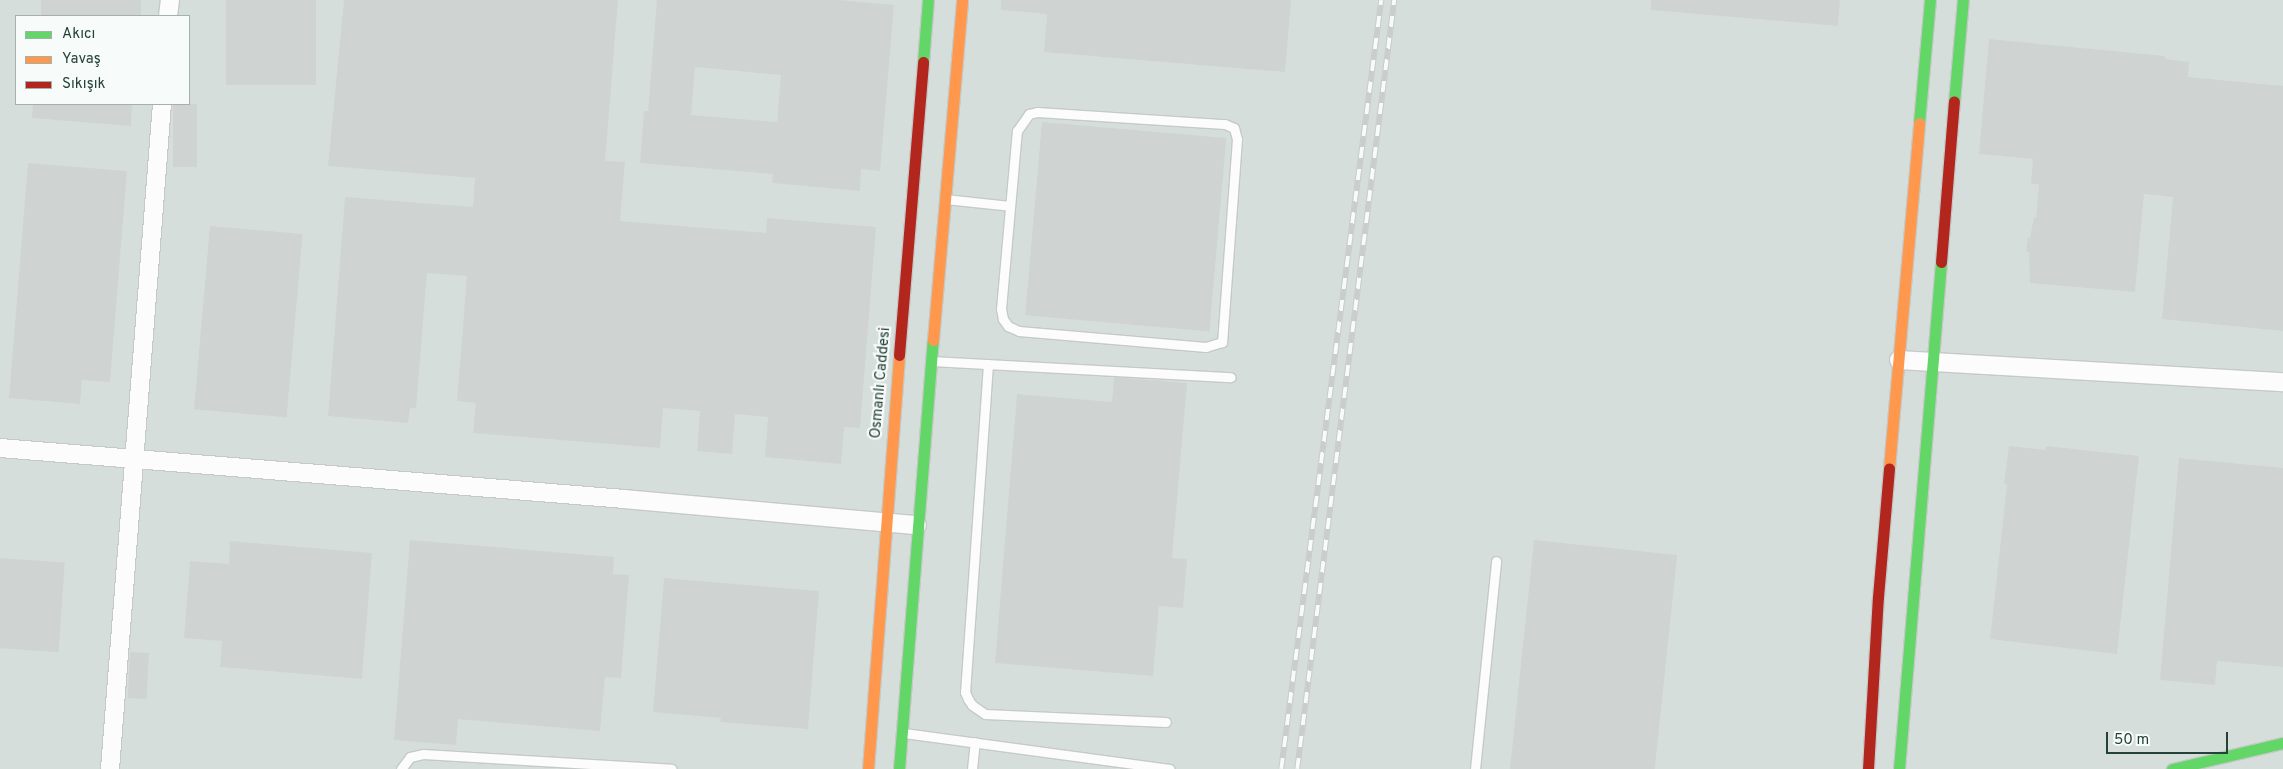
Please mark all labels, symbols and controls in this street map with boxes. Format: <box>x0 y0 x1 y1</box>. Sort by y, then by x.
legend <box>15 15 190 105</box>
text: Akıcı <box>62 25 95 44</box>
text: Yavaş <box>62 50 101 69</box>
text: Sıkışık <box>62 75 106 94</box>
street label: Osmanlı Caddesi <box>867 327 895 439</box>
scale bar <box>2108 722 2230 754</box>
text: 50 m <box>2114 731 2149 750</box>

